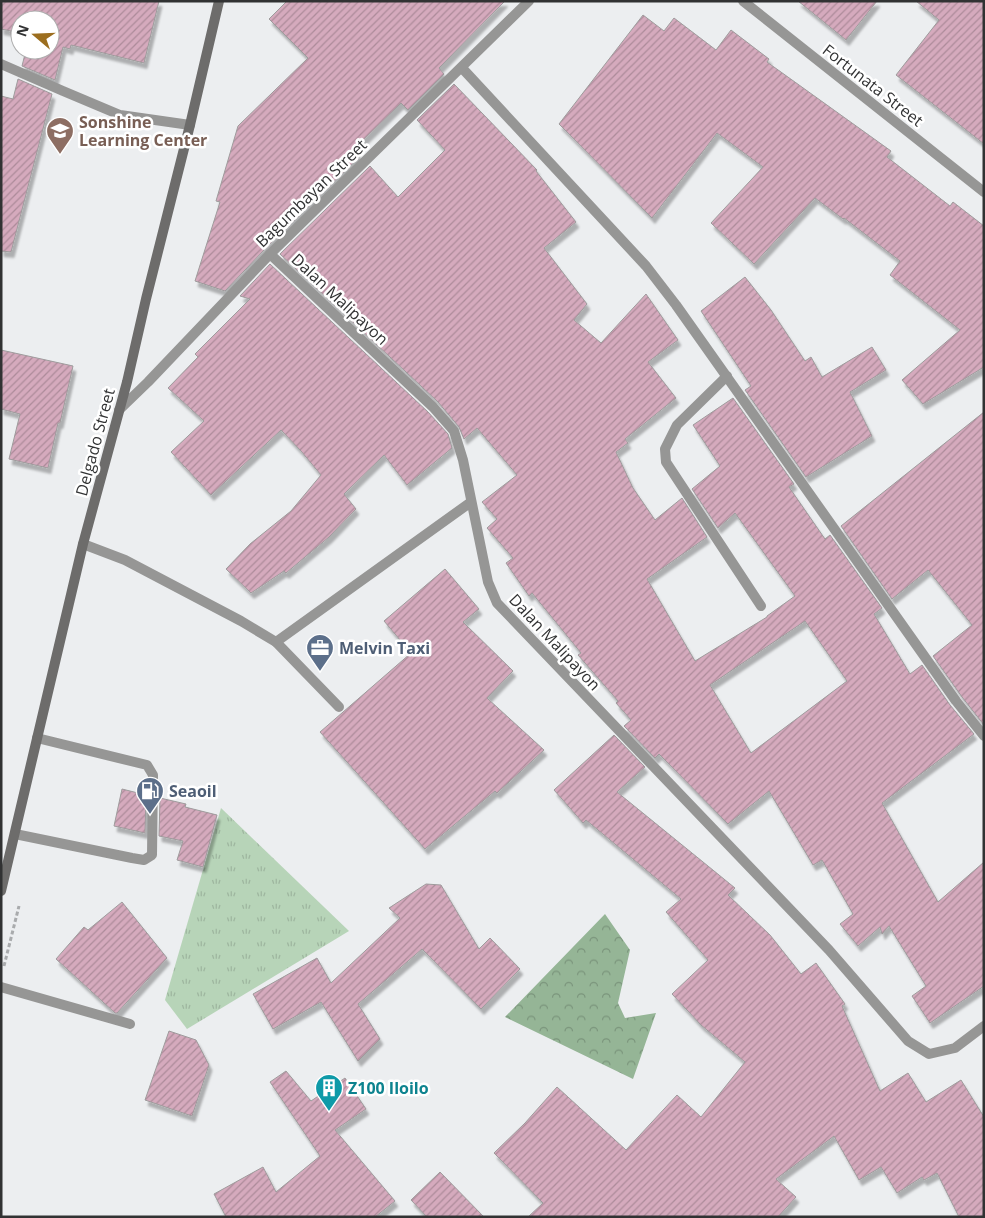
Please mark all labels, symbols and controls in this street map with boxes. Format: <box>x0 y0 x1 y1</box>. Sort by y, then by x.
north arrow <box>10 10 60 60</box>
text: N <box>11 22 33 39</box>
street label: Fortunata Street <box>818 39 928 131</box>
place label: Sonshine Learning Center <box>79 111 207 151</box>
school or university icon: Sonshine Learning Center <box>45 116 75 155</box>
street label: Bagumbayan Street <box>251 134 372 252</box>
street label: Dalan Malipayon <box>287 248 393 350</box>
street label: Delgado Street <box>70 386 120 498</box>
street label: Dalan Malipayon <box>504 589 606 695</box>
office icon: Melvin Taxi <box>305 633 335 672</box>
place label: Melvin Taxi <box>339 637 430 659</box>
fuel station icon: Seaoil <box>135 776 165 815</box>
place label: Seaoil <box>169 780 217 802</box>
building icon: Z100 Iloilo <box>314 1073 344 1112</box>
place label: Z100 Iloilo <box>348 1077 429 1099</box>

